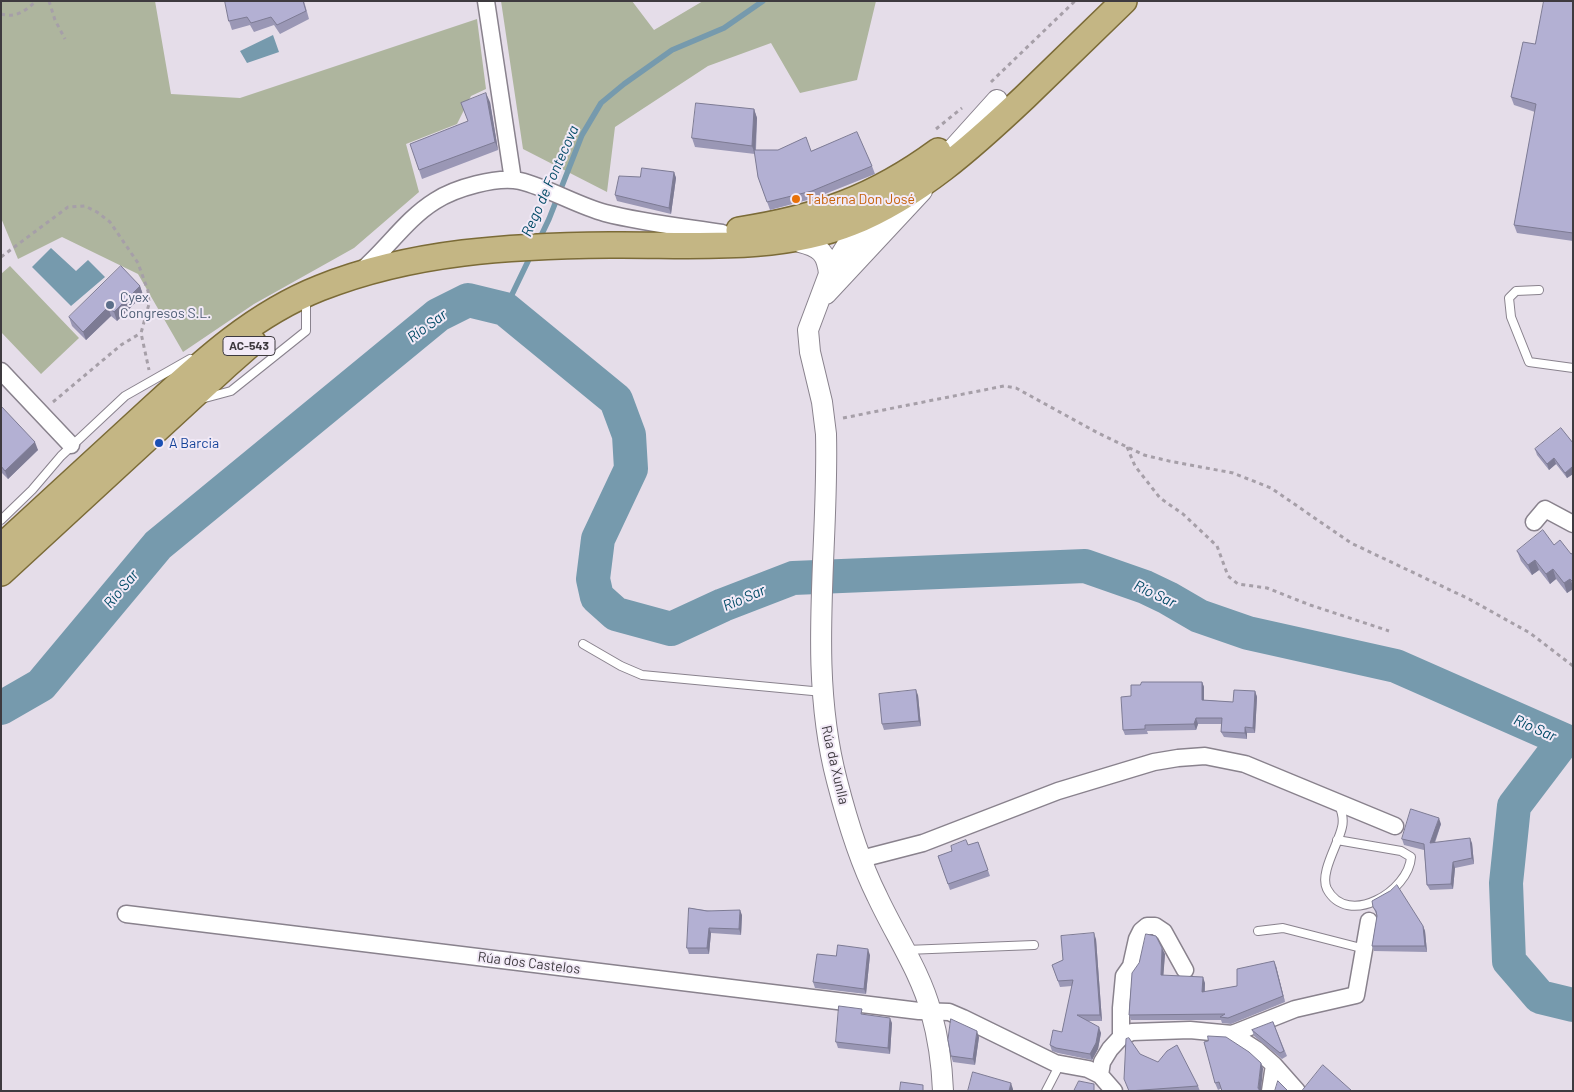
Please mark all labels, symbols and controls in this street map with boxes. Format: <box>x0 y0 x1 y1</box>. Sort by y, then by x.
water label: Rego de Fontecova <box>517 123 583 239</box>
place label: Taberna Don José <box>806 191 915 207</box>
marker: Taberna Don José <box>790 193 802 205</box>
place label: Cyex Congresos S.L. <box>120 289 211 322</box>
marker: Cyex Congresos S.L. <box>104 299 116 311</box>
water label: Río Sar <box>404 306 450 346</box>
road number: AC-543 <box>223 336 275 356</box>
place label: A Barcia <box>169 435 219 451</box>
marker: A Barcia <box>153 437 165 449</box>
water label: Río Sar <box>100 566 142 612</box>
water label: Río Sar <box>1131 576 1179 612</box>
water label: Río Sar <box>720 581 768 615</box>
water label: Río Sar <box>1511 711 1559 745</box>
street label: Rúa da Xunlla <box>818 724 852 806</box>
street label: Rúa dos Castelos <box>477 948 581 978</box>

